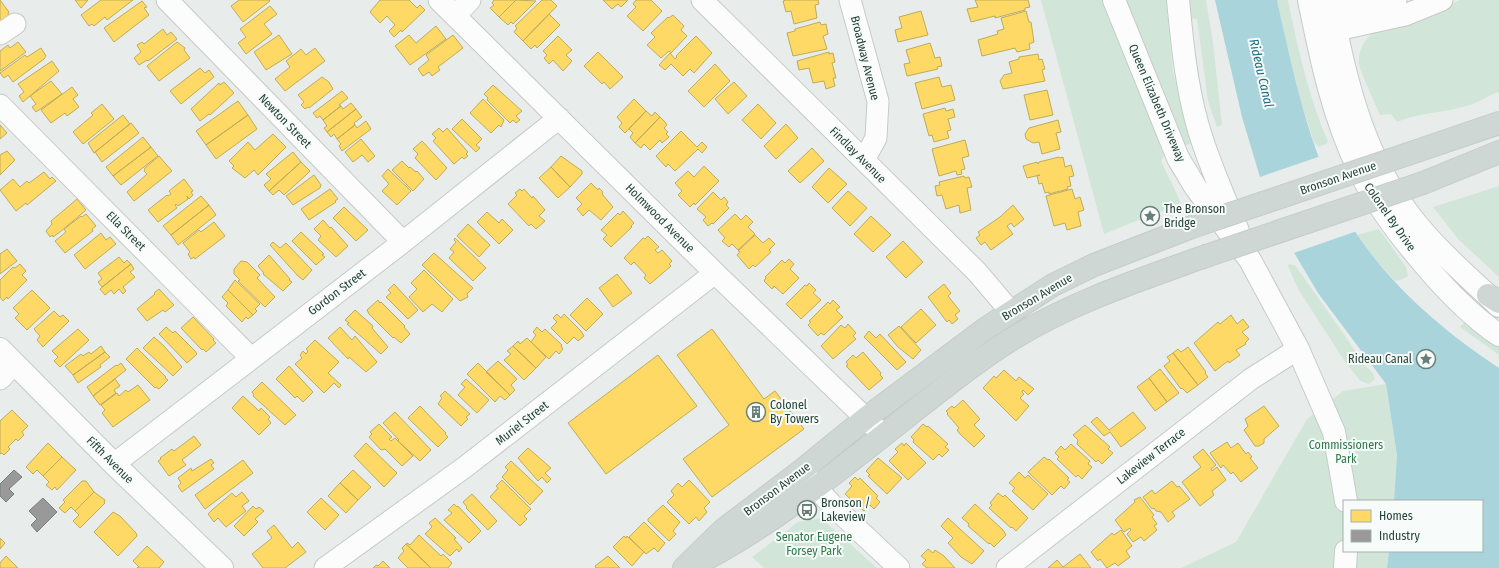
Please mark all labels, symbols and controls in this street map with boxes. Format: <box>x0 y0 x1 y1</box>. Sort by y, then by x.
street label: Broadway Avenue <box>848 14 882 102</box>
water label: Rideau Canal <box>1246 37 1277 109</box>
street label: Queen Elizabeth Driveway <box>1126 42 1188 165</box>
street label: Newton Street <box>256 91 314 151</box>
street label: Findlay Avenue <box>827 124 889 186</box>
street label: Bronson Avenue <box>1298 158 1378 198</box>
street label: Colonel By Drive <box>1361 180 1419 254</box>
street label: Holmwood Avenue <box>623 181 697 255</box>
place label: The Bronson Bridge <box>1164 202 1225 230</box>
place icon: The Bronson Bridge <box>1139 205 1161 227</box>
street label: Ella Street <box>103 208 149 254</box>
street label: Gordon Street <box>305 266 369 318</box>
street label: Bronson Avenue <box>999 270 1075 324</box>
place icon: Rideau Canal <box>1415 348 1437 370</box>
place label: Rideau Canal <box>1348 352 1412 366</box>
street label: Muriel Street <box>493 398 551 448</box>
place label: Colonel By Towers <box>770 398 819 426</box>
building icon: Colonel By Towers <box>745 401 767 423</box>
street label: Lakeview Terrace <box>1114 425 1188 487</box>
street label: Fifth Avenue <box>84 434 136 486</box>
park label: Commissioners Park <box>1309 438 1383 466</box>
street label: Bronson Avenue <box>741 459 813 519</box>
place label: Bronson / Lakeview <box>821 496 870 524</box>
bus stop icon: Bronson / Lakeview <box>796 499 818 521</box>
legend <box>1343 500 1483 552</box>
text: Homes <box>1379 509 1413 523</box>
text: Industry <box>1379 529 1420 543</box>
park label: Senator Eugene Forsey Park <box>776 530 852 558</box>

